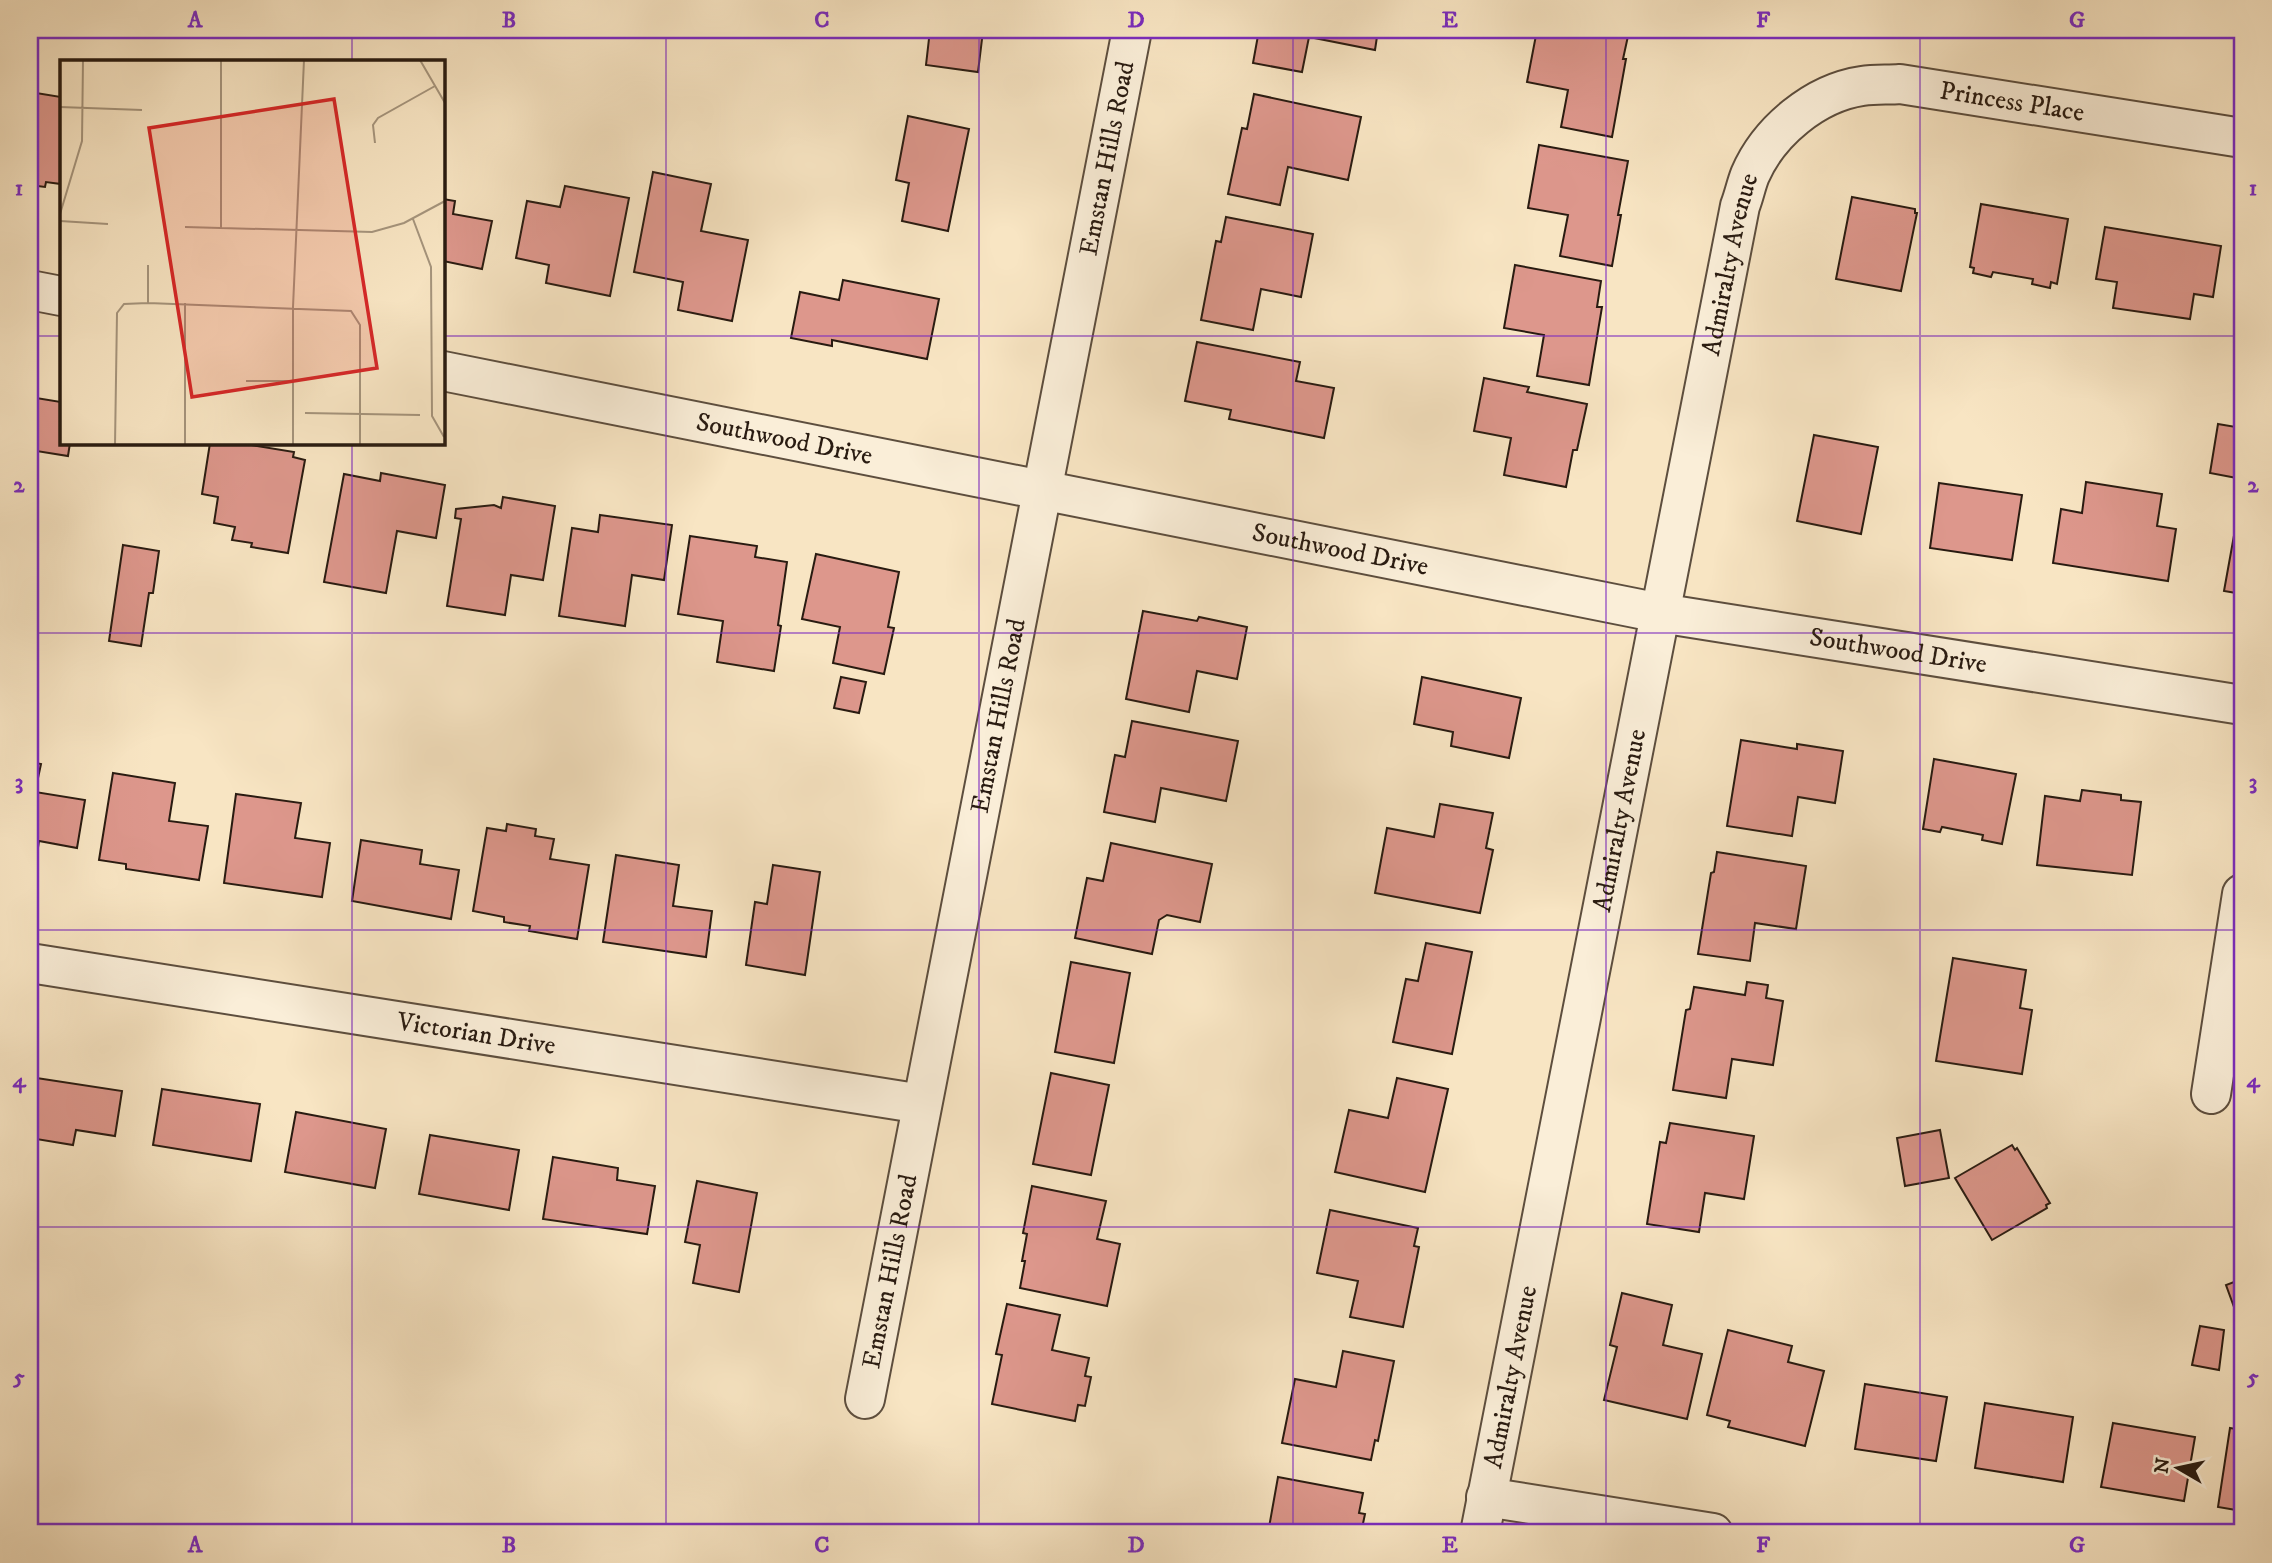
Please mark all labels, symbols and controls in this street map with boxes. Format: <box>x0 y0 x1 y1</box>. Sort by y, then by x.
text: A <box>187 6 204 35</box>
text: B <box>502 6 516 35</box>
text: C <box>814 6 830 35</box>
text: D <box>1127 6 1145 35</box>
text: E <box>1442 6 1458 35</box>
text: F <box>1756 6 1771 35</box>
text: G <box>2069 6 2085 35</box>
street label: Emstan Hills Road <box>1072 58 1142 258</box>
inset map <box>60 60 444 444</box>
street label: Princess Place <box>1937 74 2087 129</box>
street label: Admiralty Avenue <box>1695 169 1766 358</box>
text: 1 <box>15 174 23 203</box>
text: 1 <box>2249 174 2257 203</box>
street label: Southwood Drive <box>693 405 875 473</box>
text: 2 <box>13 471 25 500</box>
text: 2 <box>2247 471 2259 500</box>
street label: Southwood Drive <box>1249 516 1431 583</box>
street label: Emstan Hills Road <box>963 616 1033 816</box>
street label: Southwood Drive <box>1807 620 1989 681</box>
street label: Admiralty Avenue <box>1586 726 1654 915</box>
text: 3 <box>15 768 23 797</box>
text: 3 <box>2249 768 2257 797</box>
street label: Victorian Drive <box>394 1005 558 1062</box>
text: 4 <box>12 1066 27 1095</box>
text: 4 <box>2246 1066 2261 1095</box>
street label: Emstan Hills Road <box>855 1171 925 1371</box>
street label: Admiralty Avenue <box>1477 1283 1545 1471</box>
text: 5 <box>12 1363 25 1392</box>
text: 5 <box>2246 1363 2259 1392</box>
north arrow <box>2142 1434 2212 1504</box>
text: N <box>2150 1456 2175 1475</box>
text: A <box>187 1531 204 1560</box>
text: B <box>502 1531 516 1560</box>
text: C <box>814 1531 830 1560</box>
text: D <box>1127 1531 1145 1560</box>
text: E <box>1442 1531 1458 1560</box>
text: F <box>1756 1531 1771 1560</box>
text: G <box>2069 1531 2085 1560</box>

